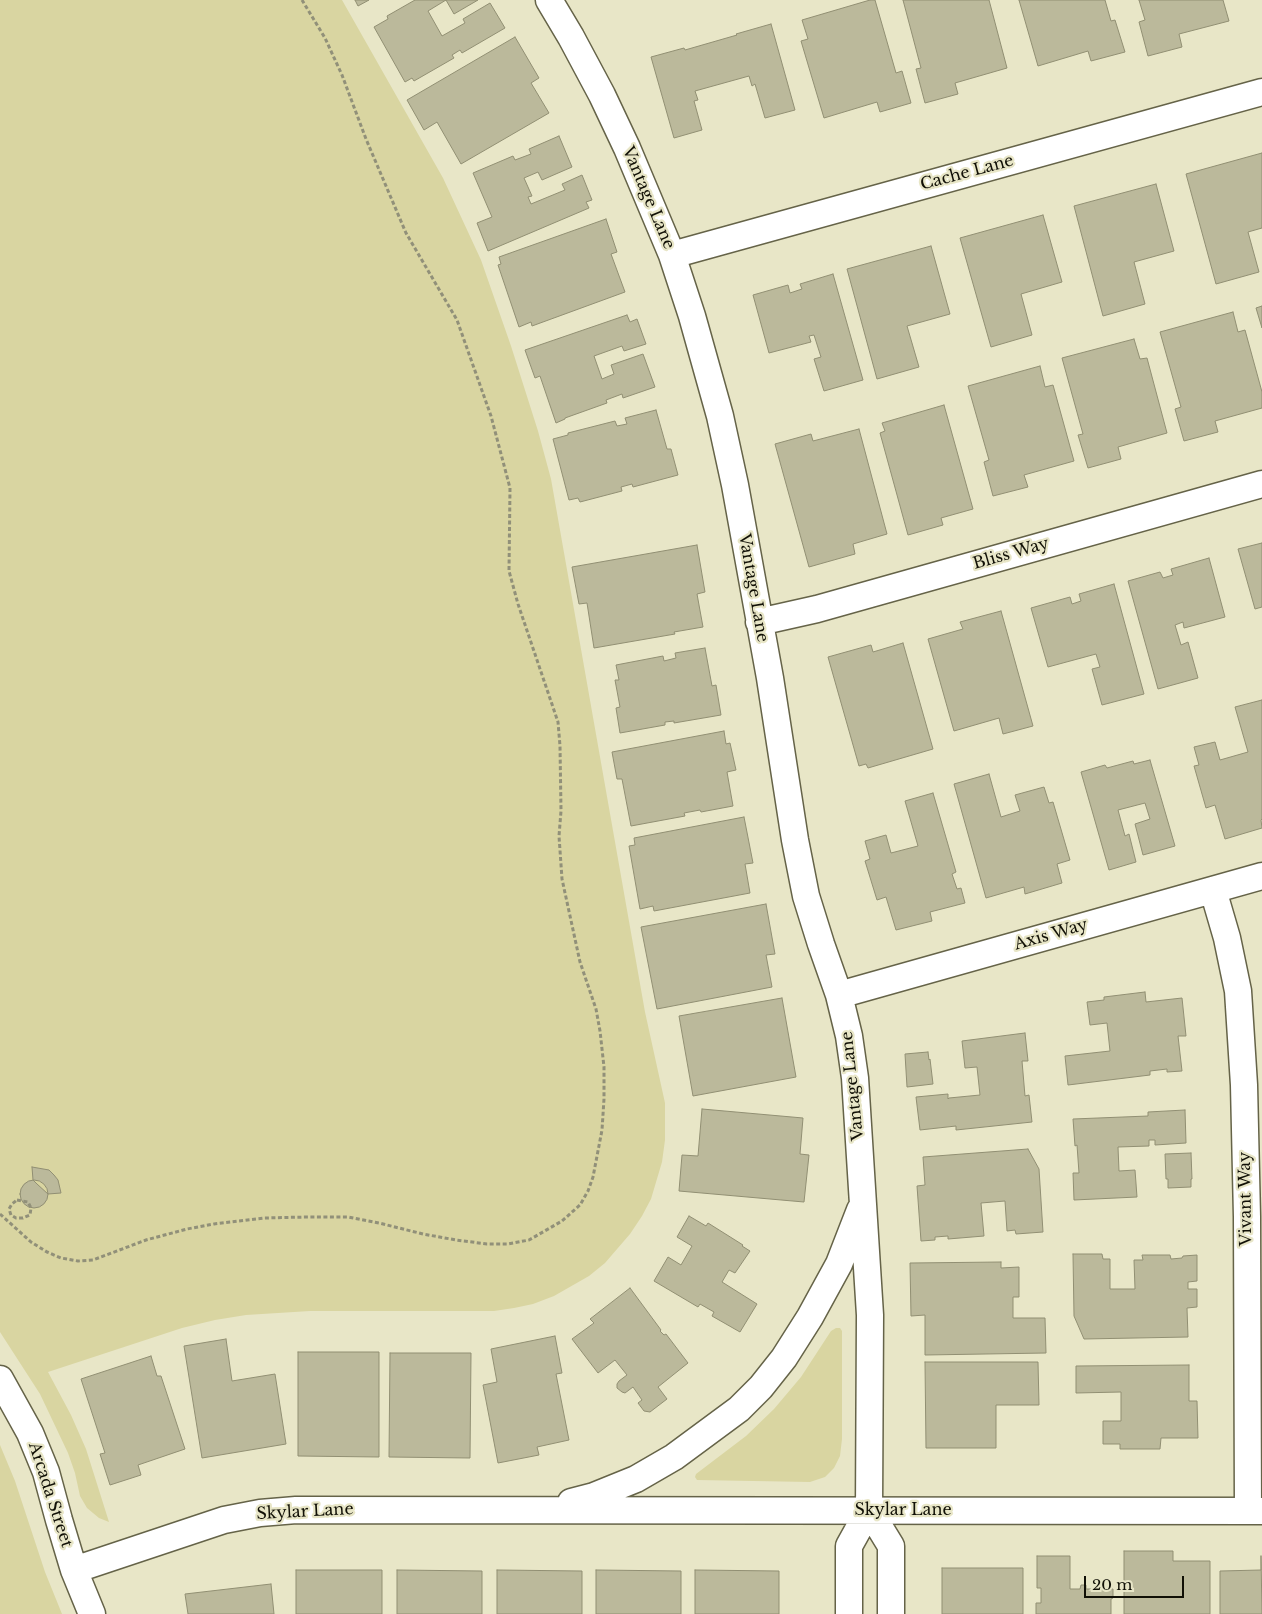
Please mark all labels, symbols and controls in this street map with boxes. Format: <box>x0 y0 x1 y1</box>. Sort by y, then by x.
street label: Vantage Lane <box>618 144 678 252</box>
street label: Cache Lane <box>918 151 1016 195</box>
street label: Vantage Lane <box>734 532 772 644</box>
street label: Bliss Way <box>971 534 1051 574</box>
street label: Axis Way <box>1012 915 1090 955</box>
street label: Vantage Lane <box>838 1030 868 1142</box>
street label: Vivant Way <box>1236 1152 1256 1246</box>
street label: Arcada Street <box>24 1440 76 1550</box>
street label: Skylar Lane <box>256 1500 354 1524</box>
street label: Skylar Lane <box>854 1500 952 1520</box>
scale bar <box>1087 1566 1187 1598</box>
text: 20 m <box>1092 1575 1132 1594</box>

